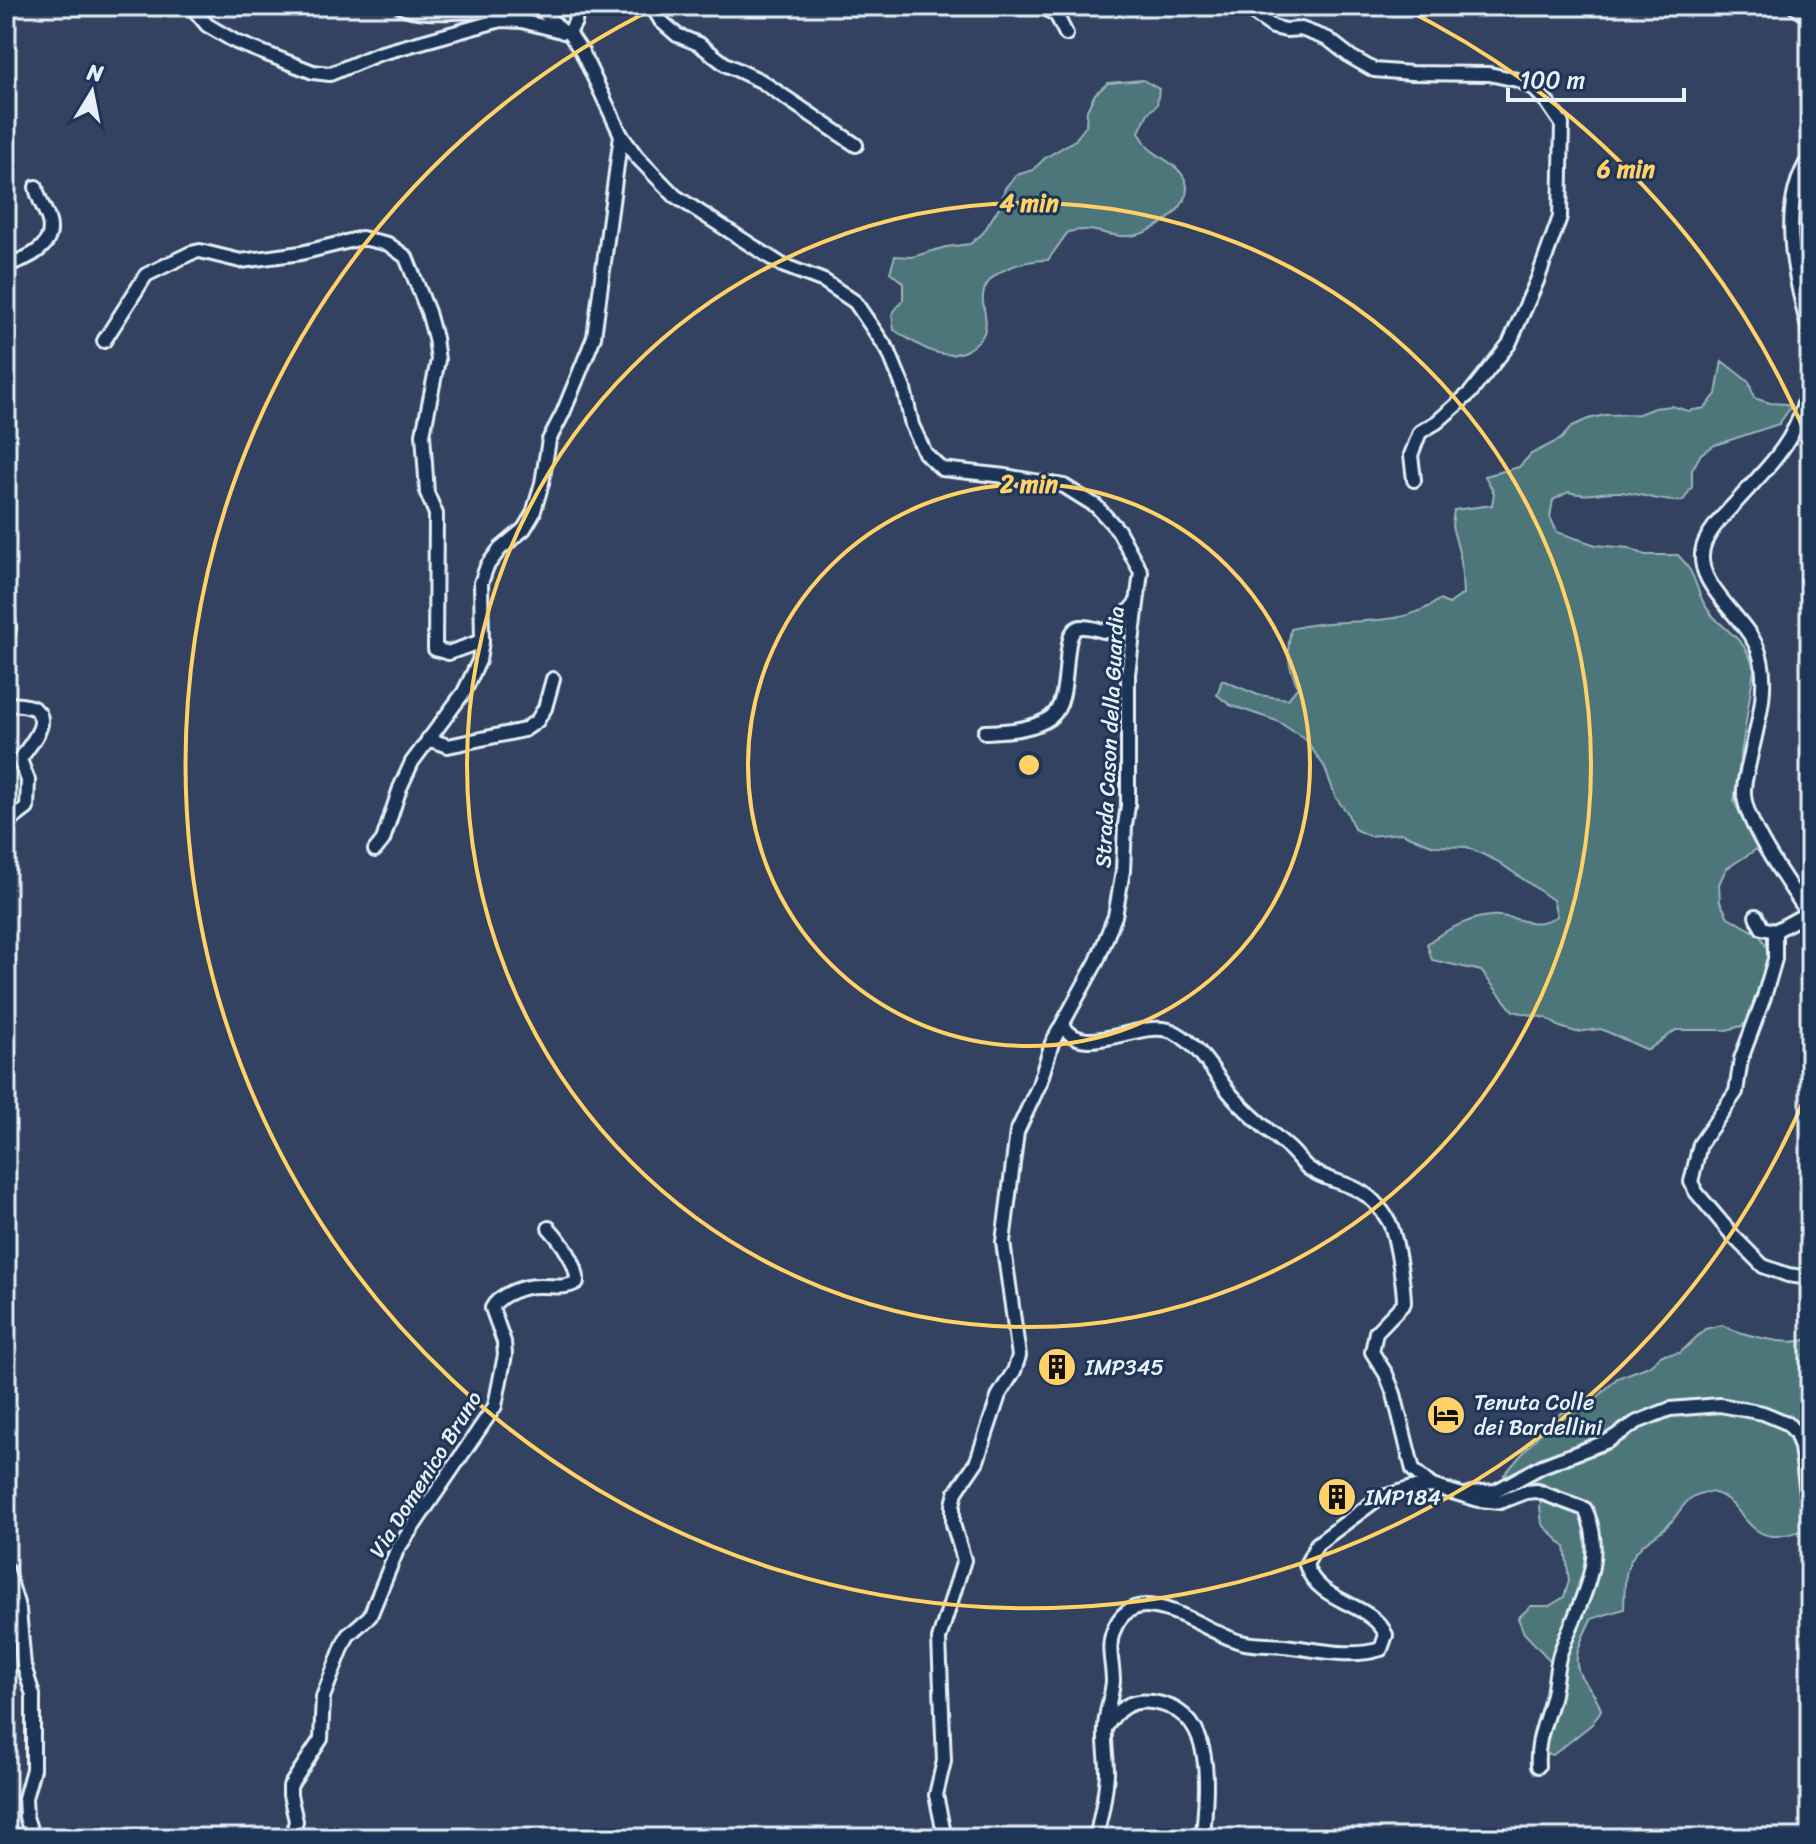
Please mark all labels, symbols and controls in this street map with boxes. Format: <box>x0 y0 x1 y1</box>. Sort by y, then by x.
north arrow <box>52 52 132 132</box>
text: N <box>84 52 107 93</box>
scale bar <box>1508 52 1684 102</box>
text: 100 m <box>1520 59 1585 101</box>
text: 6 min <box>1596 148 1655 190</box>
text: 4 min <box>999 182 1059 224</box>
text: 2 min <box>999 463 1058 505</box>
street label: Strada Cason della Guardia <box>1083 605 1136 869</box>
centre of rings <box>1015 751 1043 779</box>
building icon: IMP345 <box>1036 1346 1078 1388</box>
place label: IMP345 <box>1084 1348 1164 1387</box>
street label: Via Domenico Bruno <box>358 1383 493 1566</box>
place label: Tenuta Colle dei Bardellini <box>1474 1383 1603 1447</box>
hotel icon: Tenuta Colle dei Bardellini <box>1425 1394 1467 1436</box>
building icon: IMP184 <box>1316 1476 1358 1518</box>
place label: IMP184 <box>1364 1478 1441 1517</box>

